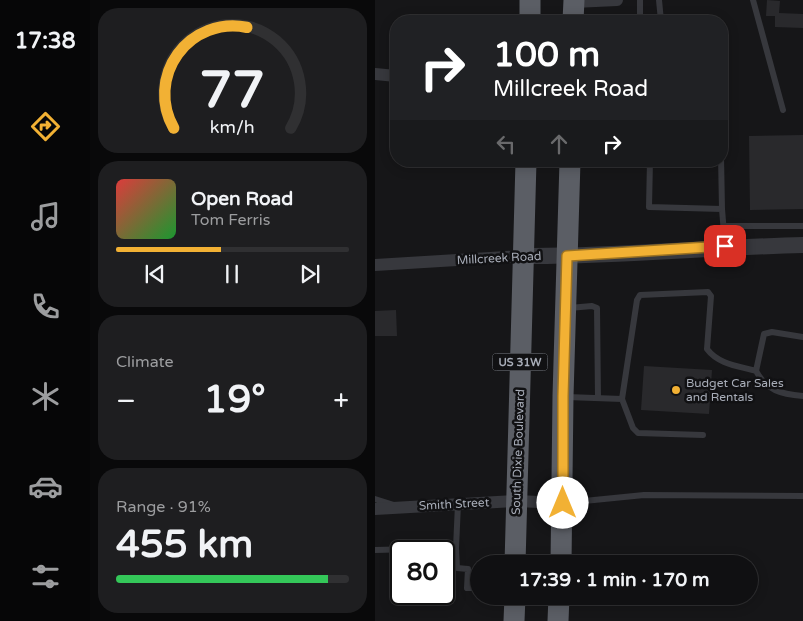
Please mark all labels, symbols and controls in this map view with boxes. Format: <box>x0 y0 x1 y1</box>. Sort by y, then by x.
text: 17:38 <box>15 28 75 54</box>
text: 100 m <box>493 34 600 76</box>
icon: right <box>410 35 475 100</box>
text: 77 <box>200 59 265 122</box>
text: Millcreek Road <box>493 76 648 102</box>
icon: directions <box>28 109 63 144</box>
text: km/h <box>210 117 255 138</box>
icon: left <box>492 130 520 158</box>
icon: ahead <box>545 130 573 158</box>
icon: right <box>598 130 626 158</box>
text: Open Road <box>191 188 293 210</box>
icon: music <box>28 199 63 234</box>
text: Tom Ferris <box>191 210 270 230</box>
pin <box>704 225 746 267</box>
icon: arrive <box>711 232 739 260</box>
street label: Millcreek Road <box>456 249 542 267</box>
icon: previous <box>141 260 169 288</box>
icon: pause <box>218 260 246 288</box>
icon: next <box>296 260 324 288</box>
icon: phone <box>28 289 63 324</box>
text: Climate <box>116 352 174 372</box>
road number: US 31W <box>493 354 547 371</box>
place label: Budget Car Sales and Rentals <box>686 376 784 404</box>
text: 19° <box>204 377 266 423</box>
icon: climate <box>28 379 63 414</box>
text: − <box>116 384 136 418</box>
text: + <box>333 384 349 418</box>
marker: Budget Car Sales and Rentals <box>670 384 682 396</box>
street label: South Dixie Boulevard <box>509 389 527 515</box>
icon: car <box>28 469 63 504</box>
position arrow <box>536 476 588 528</box>
street label: Smith Street <box>418 495 490 513</box>
text: Range · 91% <box>116 497 211 517</box>
text: 455 km <box>116 522 253 568</box>
speed limit sign: 80 <box>390 540 455 605</box>
icon: filters <box>28 559 63 594</box>
text: 17:39 · 1 min · 170 m <box>518 569 710 591</box>

